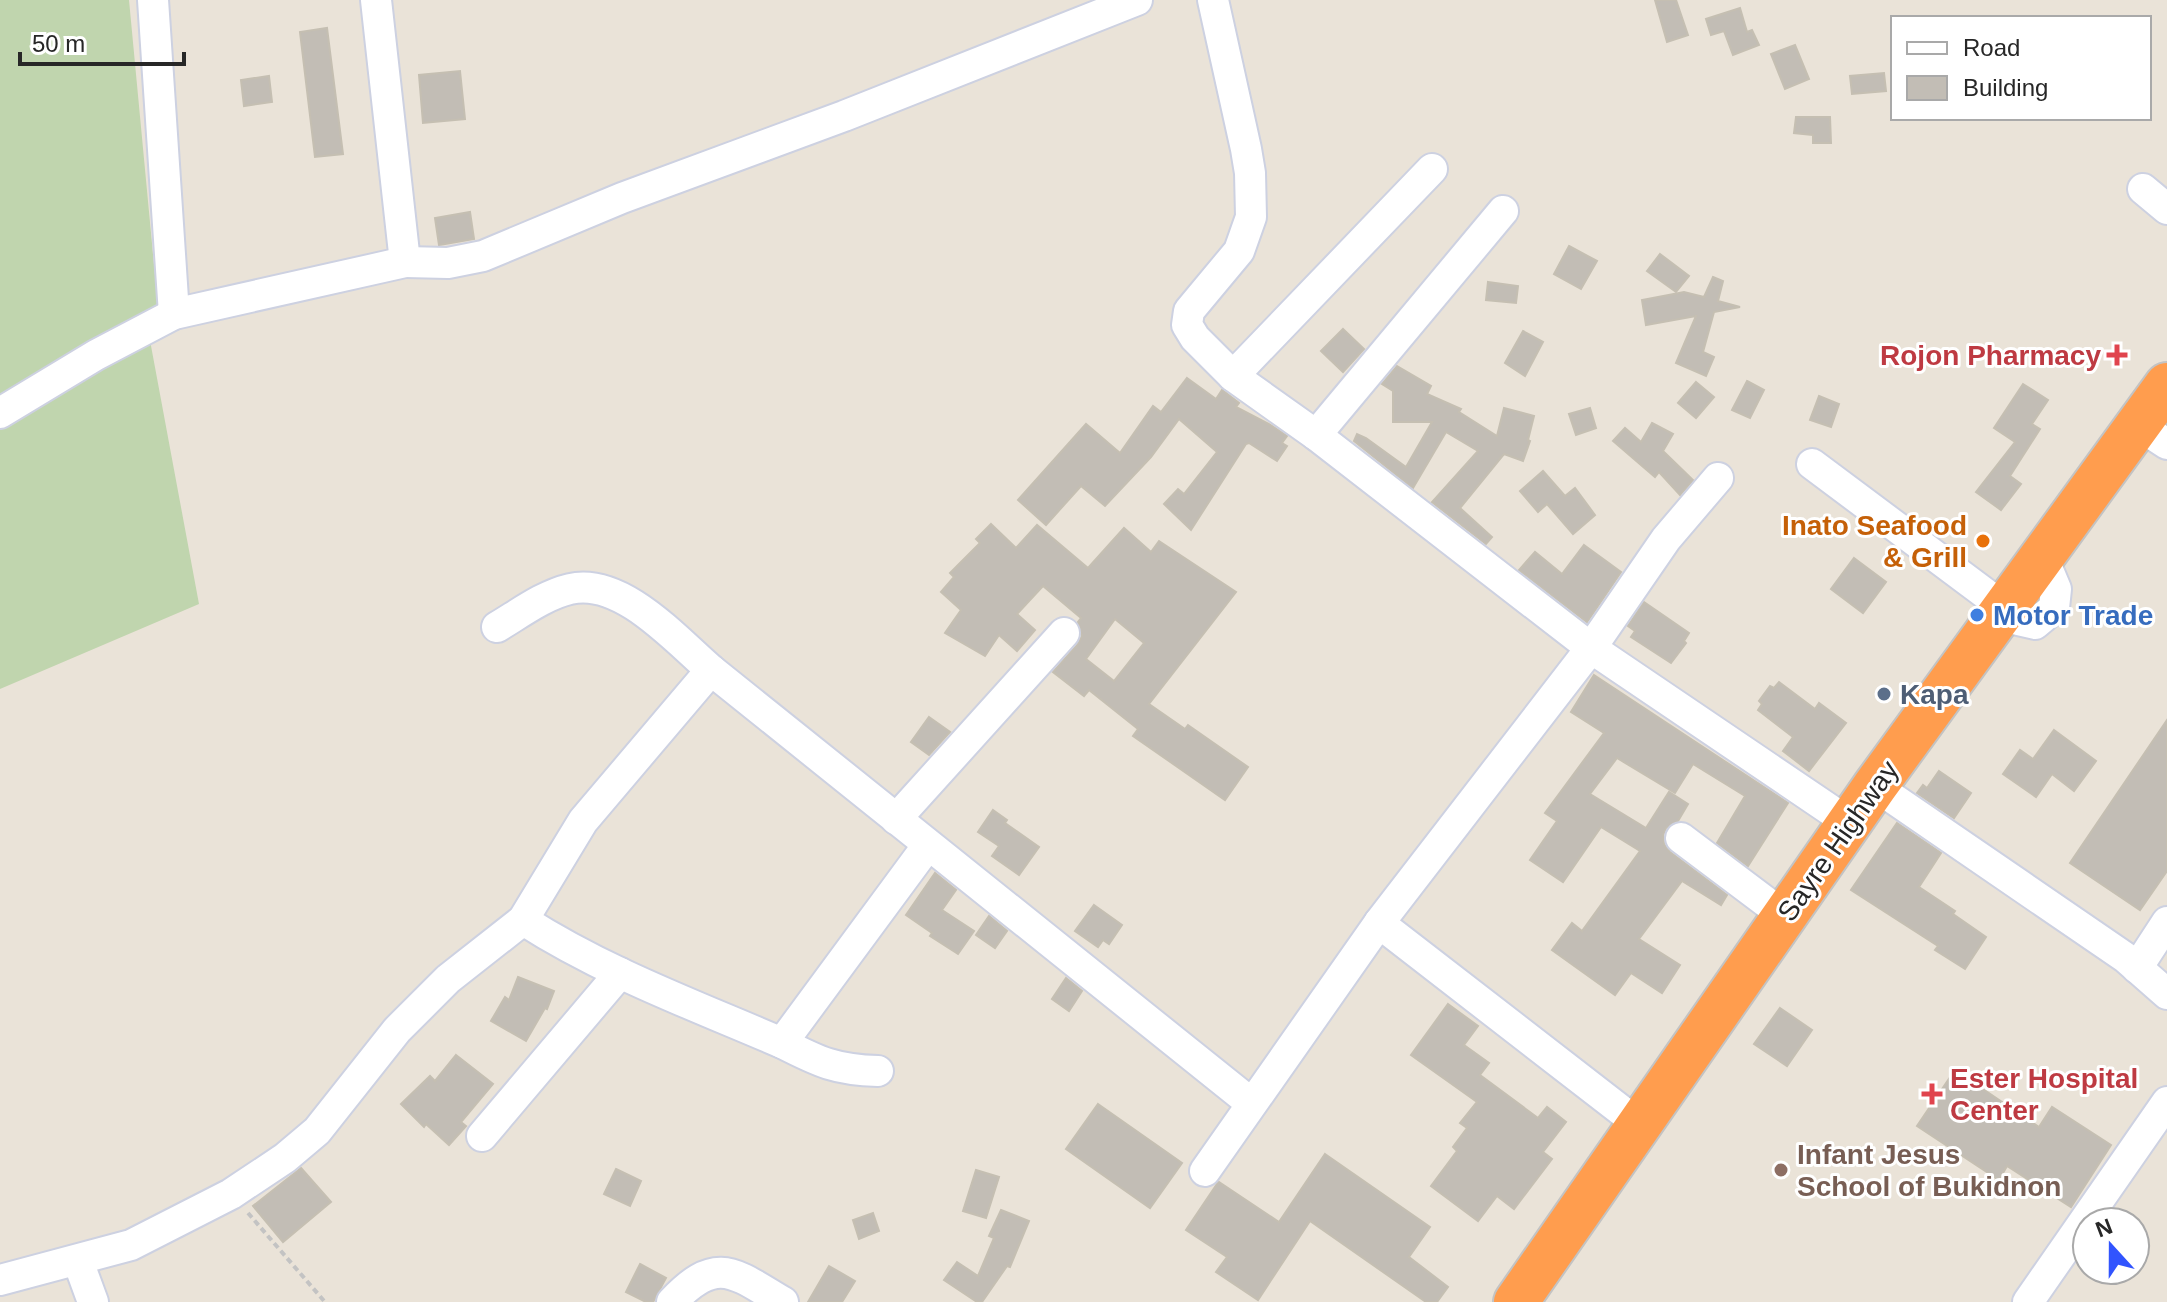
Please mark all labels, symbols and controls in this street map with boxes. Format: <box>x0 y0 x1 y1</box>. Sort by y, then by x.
scale bar <box>20 16 184 66</box>
legend <box>1891 16 2151 120</box>
text: 50 m <box>32 30 85 57</box>
text: Road <box>1963 34 2020 61</box>
text: Building <box>1963 74 2048 101</box>
place label: Rojon Pharmacy <box>1880 340 2101 371</box>
marker: Rojon Pharmacy <box>2108 346 2126 364</box>
place label: Inato Seafood & Grill <box>1782 510 1967 573</box>
marker: Inato Seafood & Grill <box>1974 532 1992 550</box>
place label: Motor Trade <box>1993 600 2153 631</box>
marker: Motor Trade <box>1968 606 1986 624</box>
place label: Kapa <box>1900 679 1969 710</box>
marker: Kapa <box>1875 685 1893 703</box>
street label: Sayre Highway <box>1771 755 1905 927</box>
place label: Ester Hospital Center <box>1950 1063 2138 1126</box>
marker: Ester Hospital Center <box>1921 1083 1943 1105</box>
place label: Infant Jesus School of Bukidnon <box>1797 1139 2061 1202</box>
marker: Infant Jesus School of Bukidnon <box>1772 1161 1790 1179</box>
north arrow <box>2071 1206 2151 1286</box>
text: N <box>2092 1213 2116 1242</box>

